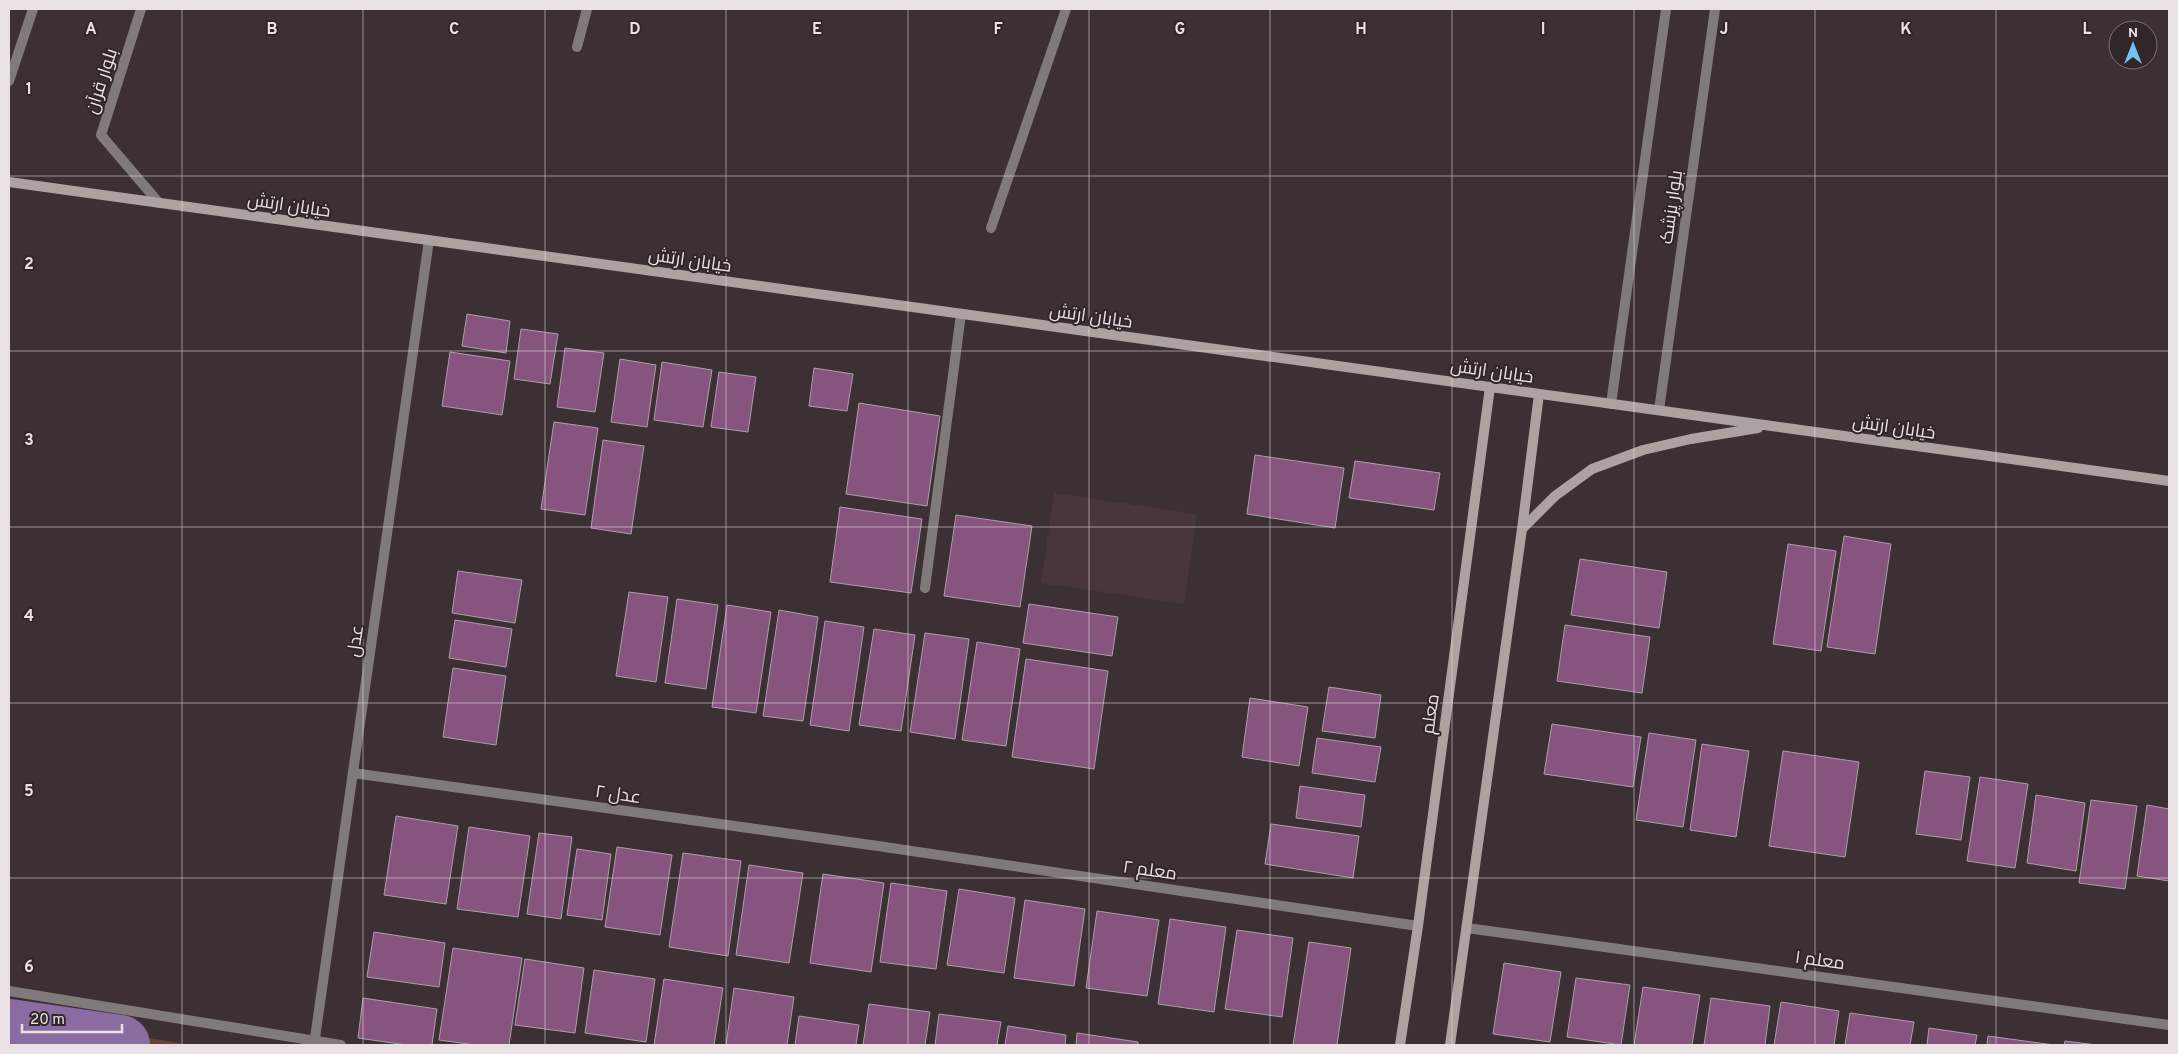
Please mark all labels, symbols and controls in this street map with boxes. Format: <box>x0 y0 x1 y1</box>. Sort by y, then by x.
text: A <box>85 20 97 40</box>
text: B <box>266 20 278 40</box>
text: C <box>449 20 459 40</box>
text: D <box>629 20 641 40</box>
text: E <box>812 20 822 40</box>
text: F <box>993 20 1003 40</box>
text: G <box>1175 20 1185 40</box>
text: H <box>1355 20 1367 40</box>
text: I <box>1541 20 1545 40</box>
text: J <box>1720 20 1728 40</box>
text: K <box>1900 20 1912 40</box>
text: L <box>2082 20 2092 40</box>
north arrow <box>2108 20 2158 70</box>
text: N <box>2128 25 2138 42</box>
street label: بلوار قرآن <box>81 46 124 117</box>
text: 1 <box>26 80 32 100</box>
street label: بلوار پزشک <box>1656 169 1689 246</box>
street label: خیابان ارتش <box>246 189 332 224</box>
street label: خیابان ارتش <box>647 244 733 279</box>
text: 2 <box>24 255 34 275</box>
street label: خیابان ارتش <box>1048 300 1134 335</box>
street label: خیابان ارتش <box>1449 355 1535 390</box>
street label: خیابان ارتش <box>1851 411 1937 446</box>
text: 3 <box>24 431 34 451</box>
text: 4 <box>24 607 34 627</box>
street label: عدل <box>343 624 370 659</box>
street label: معلم <box>1417 693 1446 736</box>
street label: عدل ۲ <box>593 781 642 810</box>
text: 5 <box>24 782 34 802</box>
street label: معلم ۲ <box>1121 856 1178 887</box>
street label: معلم ۱ <box>1793 947 1846 976</box>
text: 6 <box>24 958 34 978</box>
scale bar <box>22 1002 122 1034</box>
text: 20 m <box>30 1011 65 1030</box>

